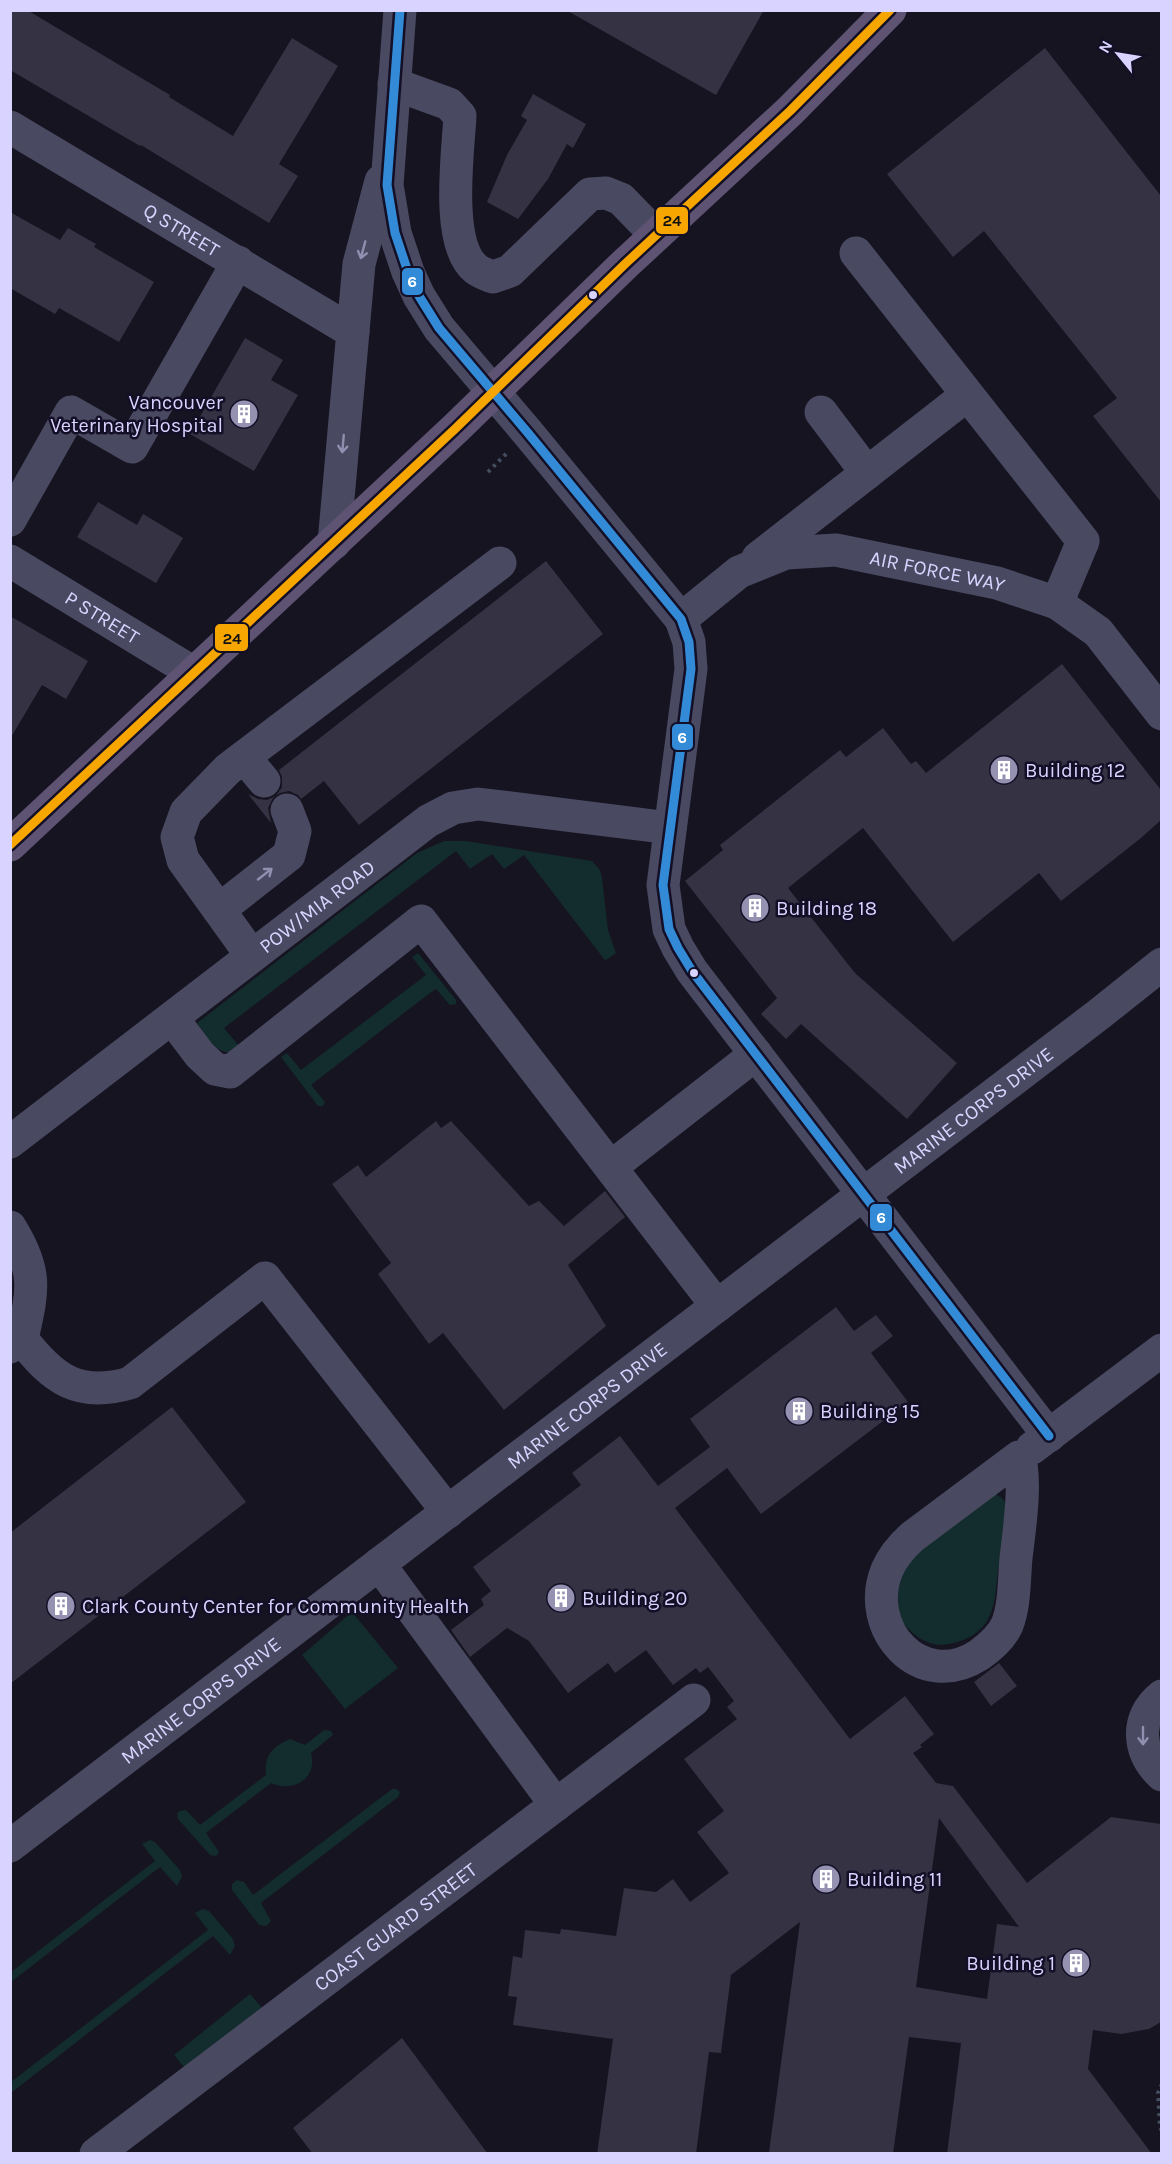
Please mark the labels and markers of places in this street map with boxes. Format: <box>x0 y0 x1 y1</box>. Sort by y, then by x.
unlabelled marker <box>587 289 599 301</box>
place label: Vancouver Veterinary Hospital <box>50 391 224 437</box>
building icon: Vancouver Veterinary Hospital <box>228 398 260 430</box>
building icon: Building 12 <box>988 754 1020 786</box>
place label: Building 12 <box>1025 759 1125 782</box>
building icon: Building 18 <box>739 892 771 924</box>
place label: Building 18 <box>776 897 877 920</box>
unlabelled marker <box>688 967 700 979</box>
building icon: Building 15 <box>783 1395 815 1427</box>
place label: Building 15 <box>820 1400 920 1423</box>
building icon: Building 20 <box>545 1582 577 1614</box>
place label: Building 20 <box>582 1587 687 1610</box>
building icon: Clark County Center for Community Health <box>45 1590 77 1622</box>
place label: Clark County Center for Community Health <box>82 1595 469 1618</box>
building icon: Building 11 <box>810 1863 842 1895</box>
place label: Building 11 <box>847 1868 942 1891</box>
building icon: Building 1 <box>1060 1947 1092 1979</box>
place label: Building 1 <box>966 1952 1055 1975</box>

